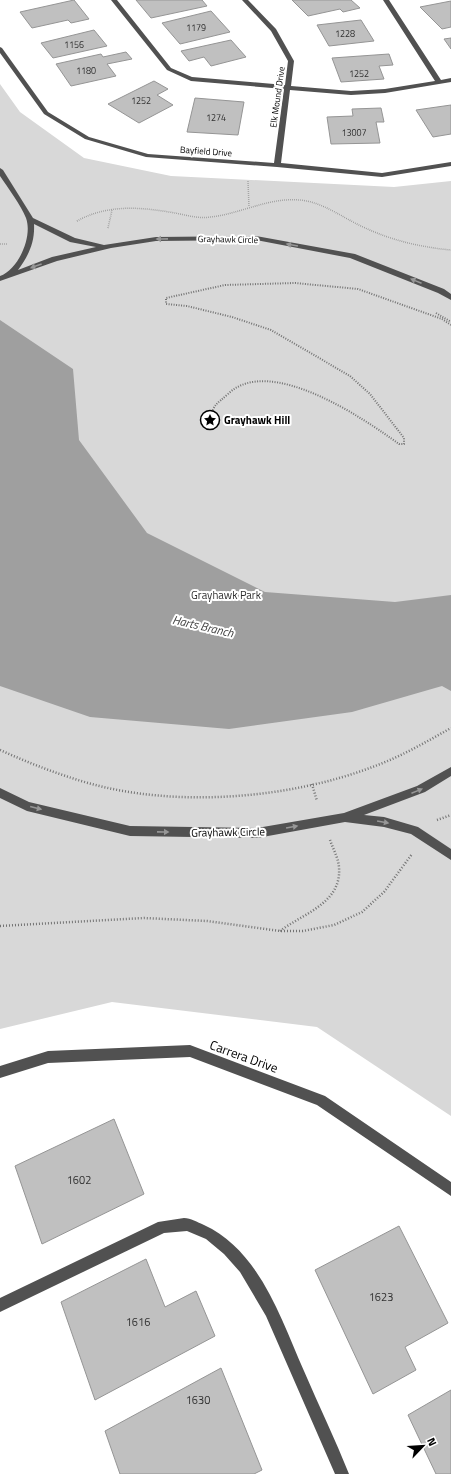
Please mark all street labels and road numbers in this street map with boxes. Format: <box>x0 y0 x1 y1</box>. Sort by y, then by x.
street label: Elk Mound Drive <box>266 65 288 128</box>
street label: Bayfield Drive <box>179 143 233 159</box>
street label: Grayhawk Circle <box>198 232 259 246</box>
street label: Grayhawk Circle <box>191 823 265 841</box>
street label: Carrera Drive <box>207 1034 281 1078</box>

